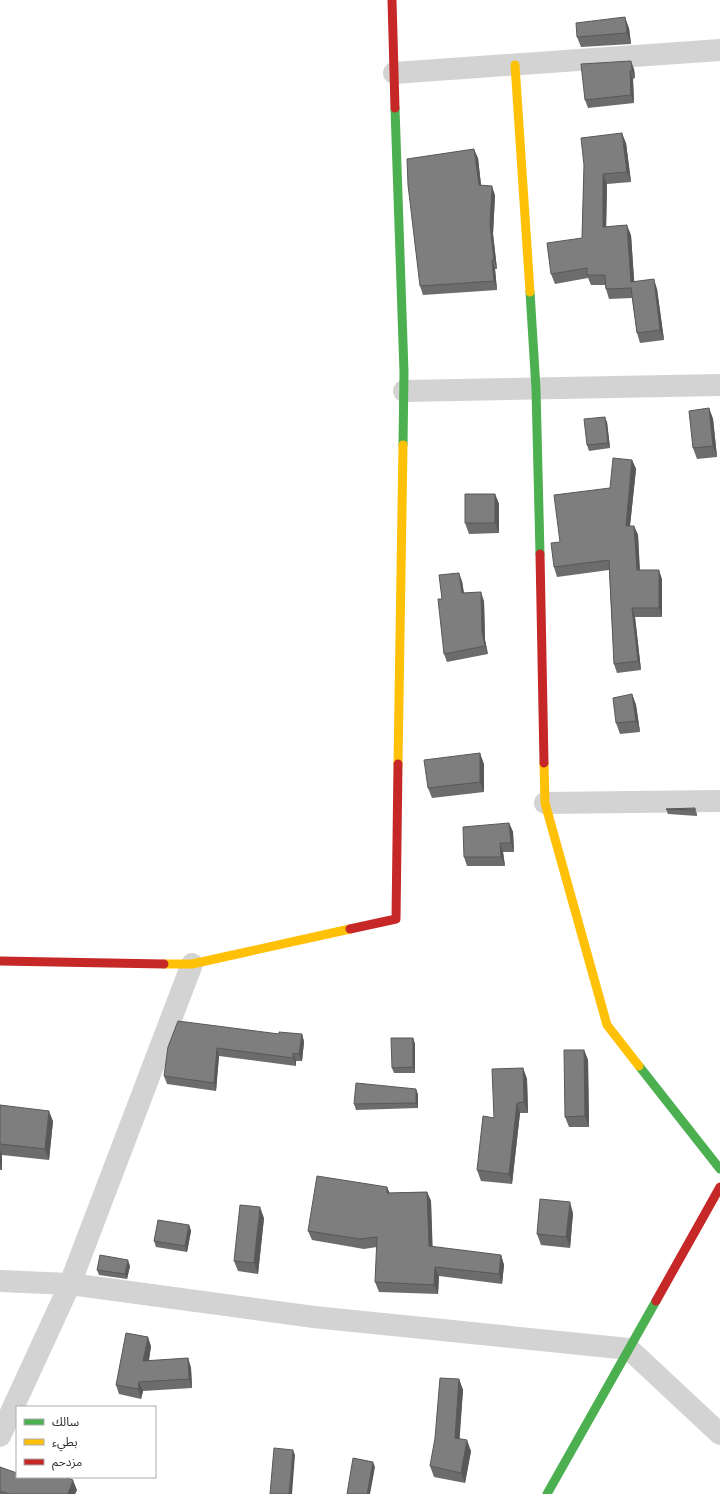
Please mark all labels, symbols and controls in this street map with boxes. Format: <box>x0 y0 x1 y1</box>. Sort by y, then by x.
legend <box>16 1406 156 1478</box>
text: سالك <box>52 1413 79 1430</box>
text: بطيء <box>52 1433 78 1452</box>
text: مزدحم <box>52 1453 82 1471</box>

